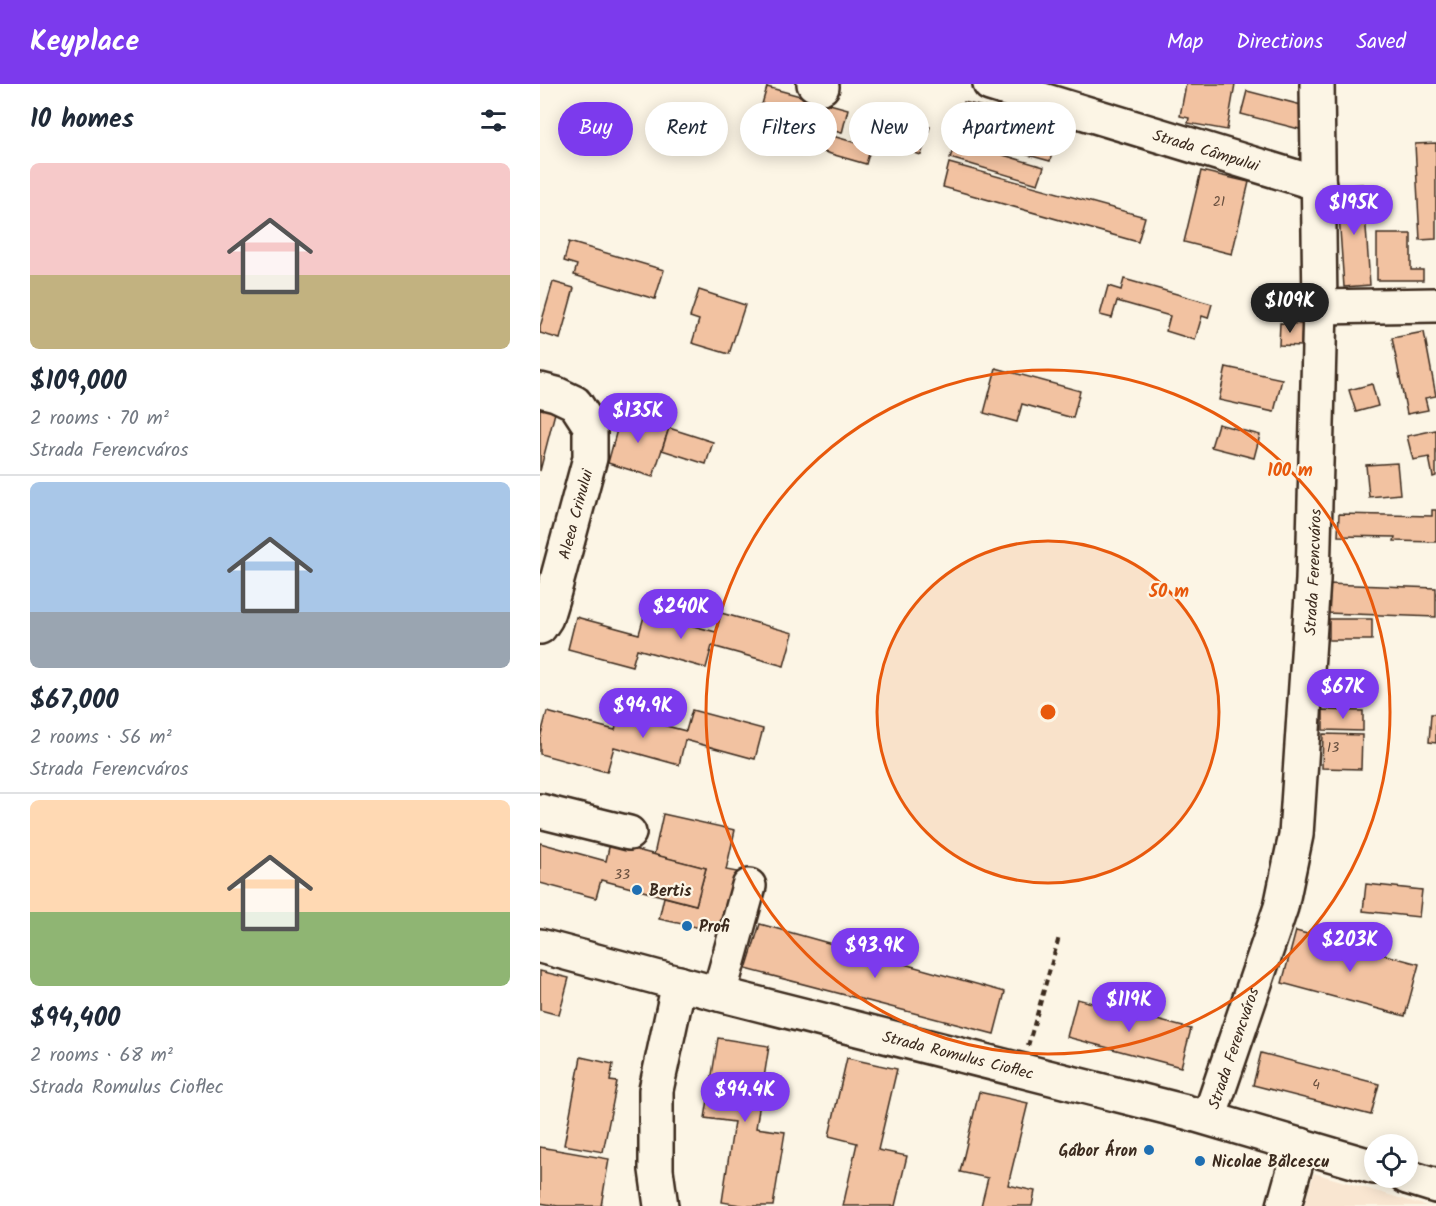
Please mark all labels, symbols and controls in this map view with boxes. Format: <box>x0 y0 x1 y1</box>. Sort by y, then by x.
text: Keyplace <box>30 20 139 65</box>
text: Map <box>1167 26 1203 59</box>
text: Directions <box>1236 26 1323 59</box>
text: Saved <box>1356 26 1406 59</box>
text: 10 homes <box>30 99 134 141</box>
chip: Buy <box>558 102 633 156</box>
chip: Rent <box>645 102 728 156</box>
chip: Filters <box>740 102 837 156</box>
chip: New <box>849 102 929 156</box>
chip: Apartment <box>941 102 1076 156</box>
icon: filters <box>477 104 510 137</box>
street label: Strada Câmpului <box>1149 123 1263 179</box>
pin: $195K <box>1312 185 1396 236</box>
text: $195K <box>1329 188 1379 220</box>
house number: 21 <box>1213 191 1225 213</box>
icon: home <box>216 202 324 310</box>
pin: $109K <box>1248 283 1332 334</box>
text: $109K <box>1265 286 1315 318</box>
text: $109,000 <box>30 361 127 403</box>
pin: $135K <box>596 393 680 444</box>
text: $135K <box>613 396 663 428</box>
text: 2 rooms · 70 m² <box>30 403 169 435</box>
text: Strada Ferencváros <box>30 435 188 467</box>
text: 100 m <box>1267 457 1313 486</box>
street label: Aleea Crinului <box>552 465 601 562</box>
street label: Strada Ferencváros <box>1298 508 1329 636</box>
icon: home <box>216 521 324 629</box>
text: 50 m <box>1148 578 1189 607</box>
pin: $240K <box>639 589 723 640</box>
text: $240K <box>653 592 709 624</box>
pin: $67K <box>1307 669 1379 720</box>
text: $67K <box>1321 672 1365 704</box>
text: $67,000 <box>30 680 119 722</box>
pin: $94.9K <box>594 688 692 739</box>
text: $94.9K <box>613 691 673 723</box>
centre of rings <box>1038 702 1058 722</box>
text: 2 rooms · 56 m² <box>30 722 172 754</box>
house number: 13 <box>1327 737 1339 759</box>
text: Strada Ferencváros <box>30 754 188 786</box>
icon: home <box>216 839 324 947</box>
house number: 33 <box>614 864 630 886</box>
place label: Bertis <box>649 879 692 904</box>
marker: Bertis <box>630 883 644 897</box>
place label: Profi <box>699 915 730 940</box>
marker: Profi <box>680 919 694 933</box>
pin: $203K <box>1308 922 1392 973</box>
text: $203K <box>1322 925 1378 957</box>
pin: $93.9K <box>826 928 924 979</box>
text: $93.9K <box>845 931 905 963</box>
pin: $119K <box>1087 982 1171 1033</box>
street label: Strada Ferencváros <box>1202 984 1267 1113</box>
text: $119K <box>1106 985 1152 1017</box>
text: $94,400 <box>30 998 120 1040</box>
street label: Strada Romulus Cioflec <box>880 1025 1036 1087</box>
text: 2 rooms · 68 m² <box>30 1040 173 1072</box>
text: Strada Romulus Cioflec <box>30 1072 224 1104</box>
pin: $94.4K <box>696 1072 794 1123</box>
house number: 4 <box>1312 1074 1320 1096</box>
text: $94.4K <box>715 1075 775 1107</box>
map controls <box>1364 1134 1418 1188</box>
button: locate <box>1364 1134 1418 1188</box>
place label: Gábor Áron <box>1059 1139 1137 1164</box>
marker: Gábor Áron <box>1142 1143 1156 1157</box>
place label: Nicolae Bălcescu <box>1212 1150 1329 1175</box>
marker: Nicolae Bălcescu <box>1193 1154 1207 1168</box>

